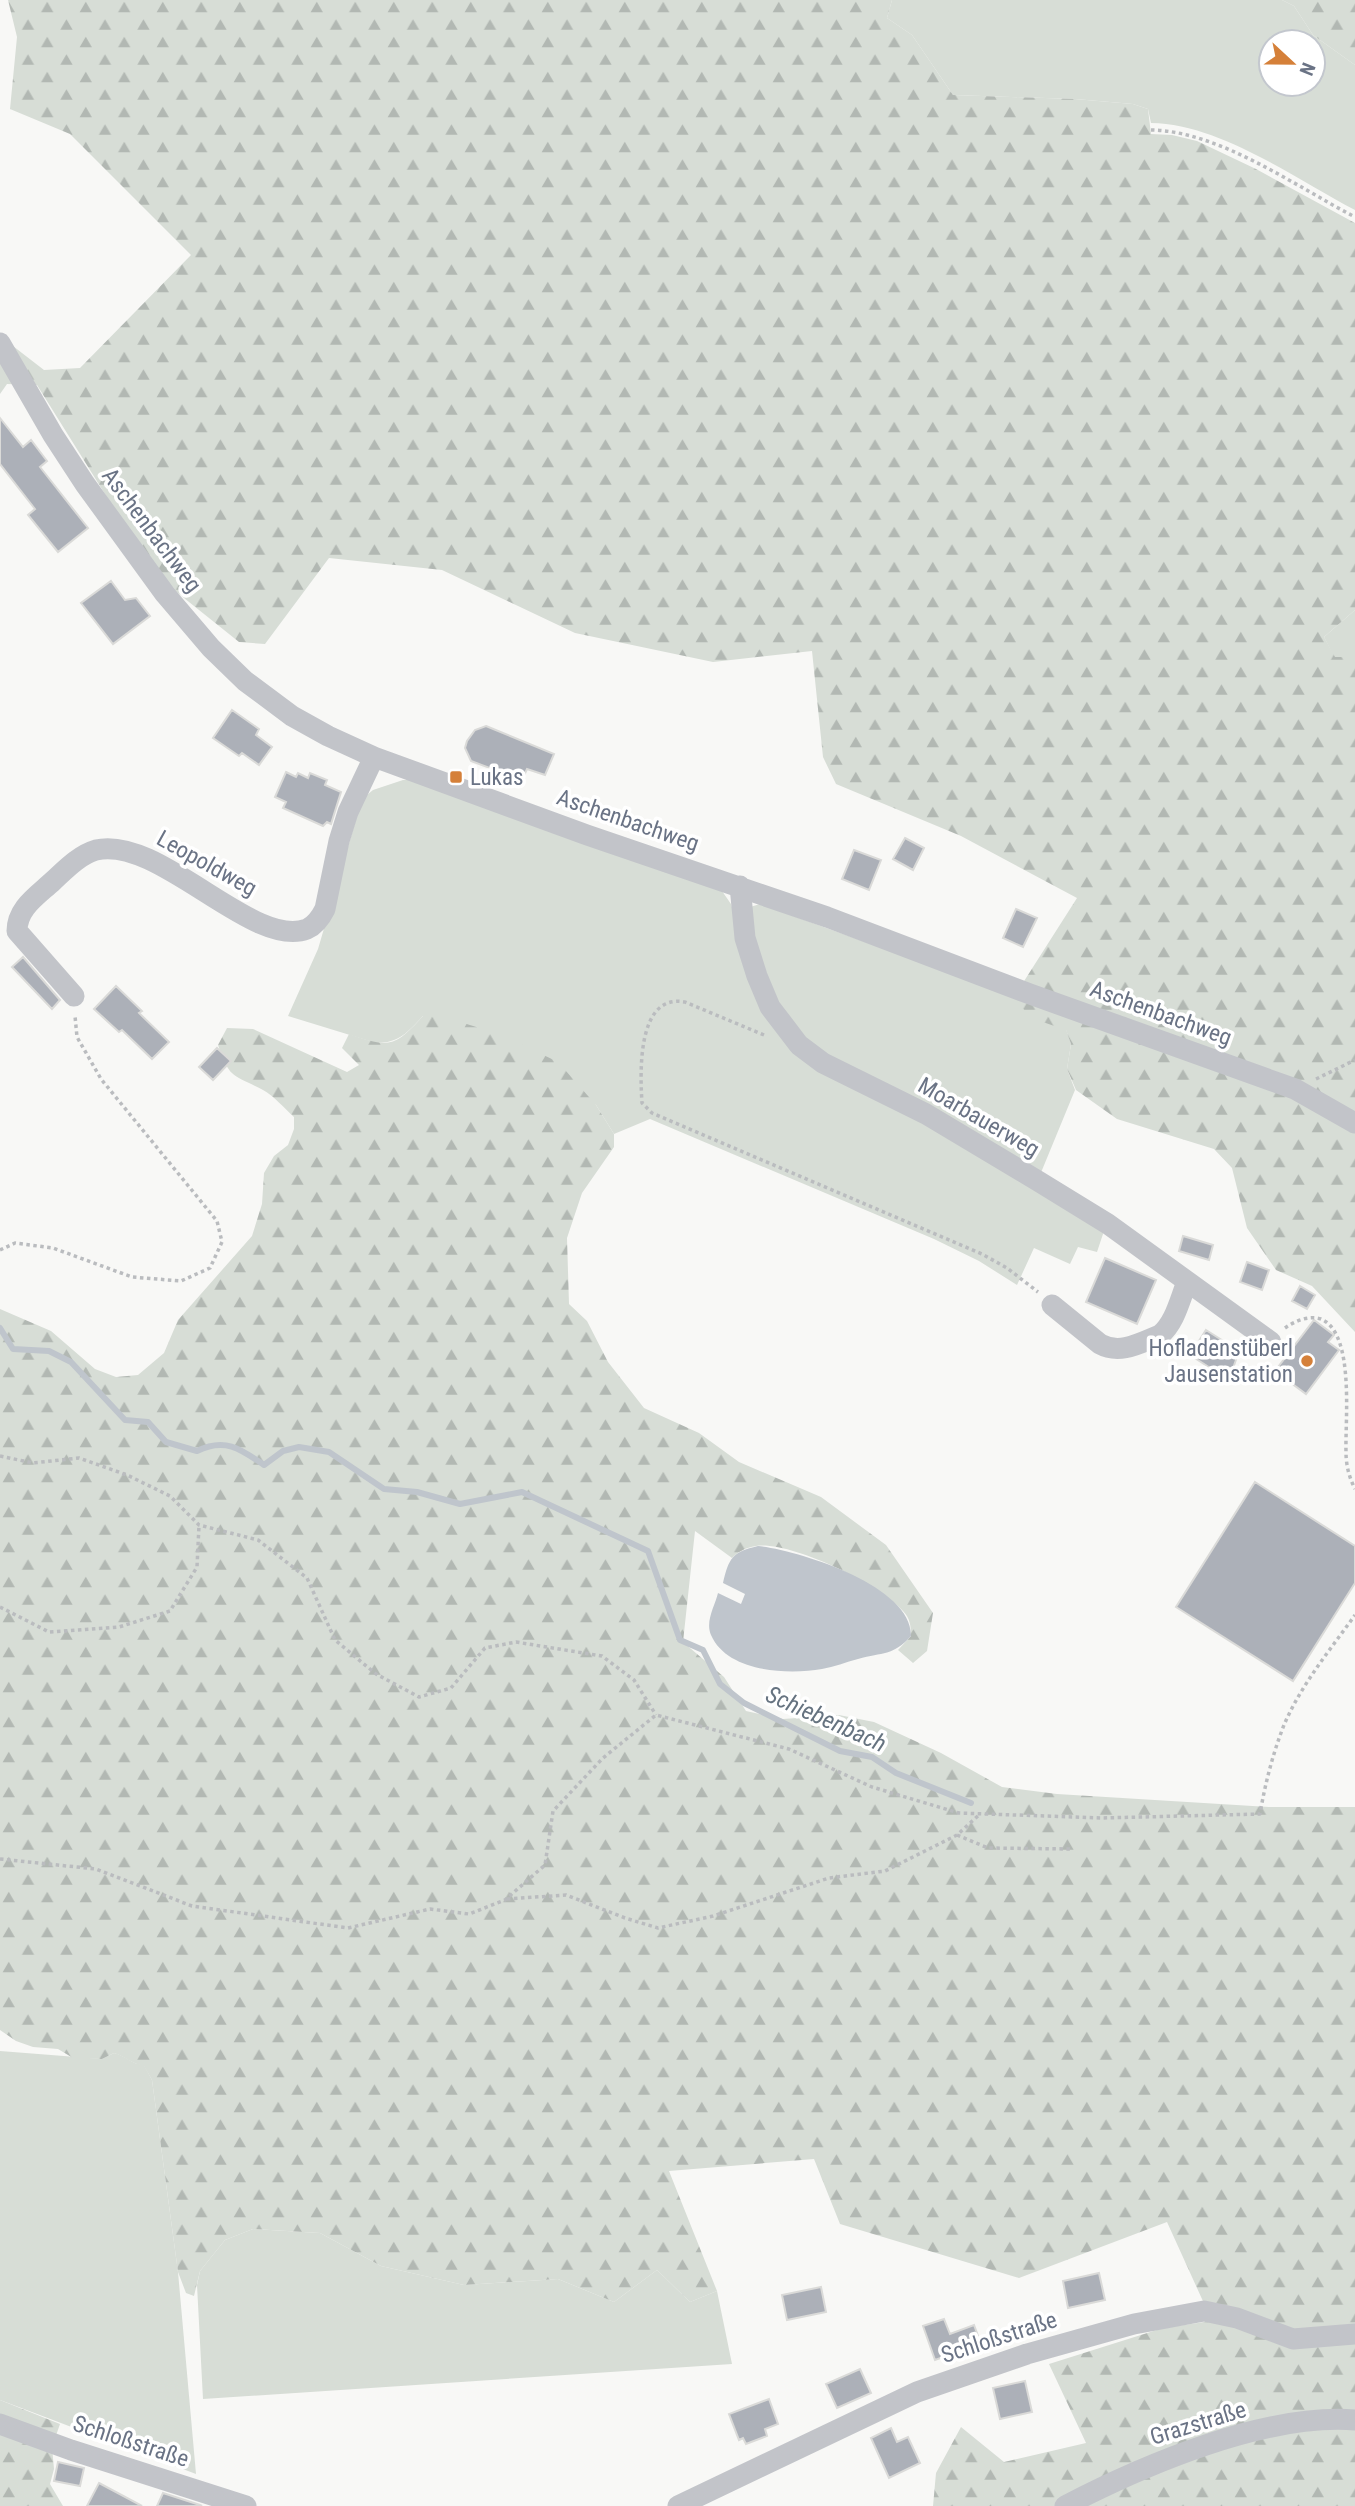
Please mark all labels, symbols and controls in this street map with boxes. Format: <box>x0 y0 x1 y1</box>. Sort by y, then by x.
north arrow <box>1257 28 1327 98</box>
text: N <box>1294 59 1320 79</box>
street label: Aschenbachweg <box>96 463 207 598</box>
place label: Lukas <box>470 764 523 791</box>
marker: Lukas <box>448 769 464 785</box>
street label: Aschenbachweg <box>553 784 702 857</box>
street label: Leopoldweg <box>152 825 261 902</box>
street label: Aschenbachweg <box>1086 975 1235 1052</box>
street label: Moarbauerweg <box>913 1072 1044 1163</box>
place label: Hofladenstüberl Jausenstation <box>1148 1335 1293 1388</box>
marker: Hofladenstüberl Jausenstation <box>1299 1353 1315 1369</box>
water label: Schiebenbach <box>762 1680 890 1758</box>
street label: Schloßstraße <box>938 2306 1060 2369</box>
street label: Grazstraße <box>1147 2396 1249 2451</box>
street label: Schloßstraße <box>70 2410 192 2473</box>

